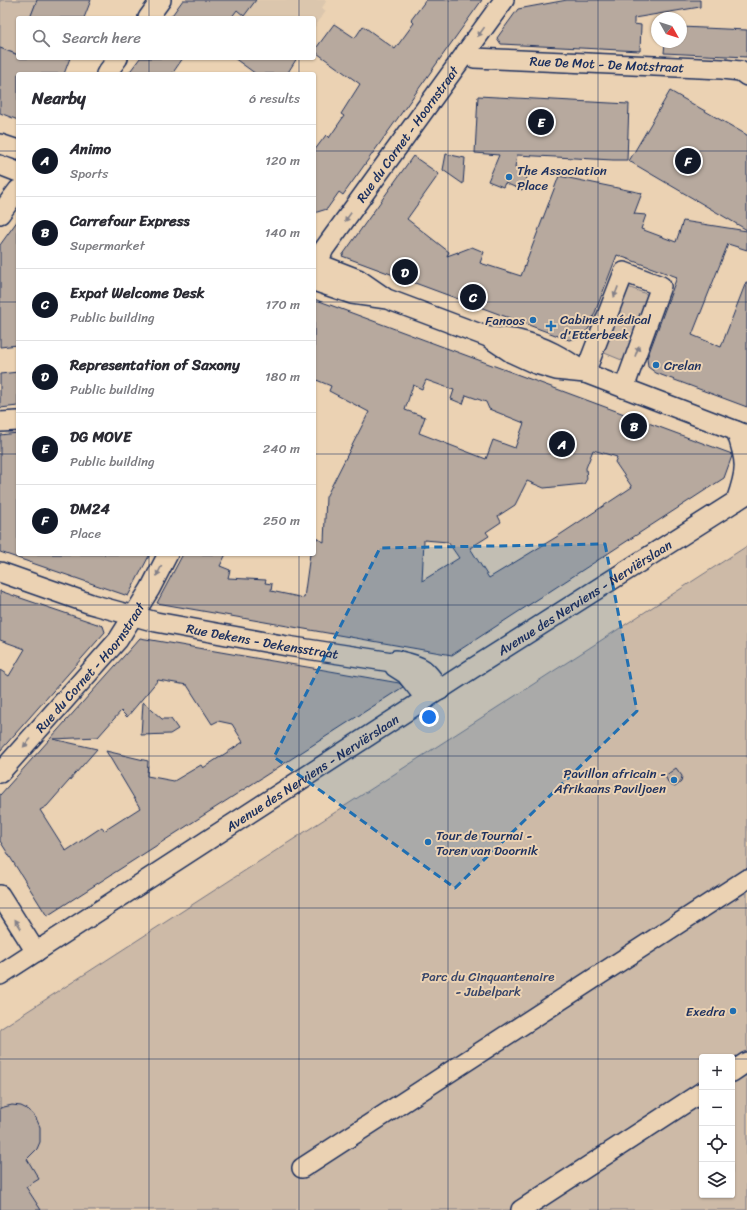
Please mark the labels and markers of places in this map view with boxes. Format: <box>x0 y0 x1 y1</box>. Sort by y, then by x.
pin: E <box>528 107 554 137</box>
pin: F <box>675 146 701 176</box>
place label: The Association Place <box>517 159 607 197</box>
marker: The Association Place <box>504 172 514 182</box>
pin: D <box>392 257 418 287</box>
pin: C <box>460 282 486 312</box>
place label: Cabinet médical d'Etterbeek <box>560 308 651 346</box>
place label: Fanoos <box>485 309 525 332</box>
marker: Fanoos <box>528 315 538 325</box>
marker: Cabinet médical d'Etterbeek <box>545 320 557 332</box>
place label: Crelan <box>664 354 701 377</box>
marker: Crelan <box>651 360 661 370</box>
pin: B <box>621 411 647 441</box>
pin: A <box>549 429 575 459</box>
place label: Pavillon africain - Afrikaans Paviljoen <box>553 762 666 800</box>
marker: Pavillon africain - Afrikaans Paviljoen <box>669 775 679 785</box>
place label: Tour de Tournai - Toren van Doornik <box>436 824 538 862</box>
marker: Tour de Tournai - Toren van Doornik <box>423 837 433 847</box>
place label: Exedra <box>686 1000 725 1023</box>
marker: Exedra <box>728 1006 738 1016</box>

